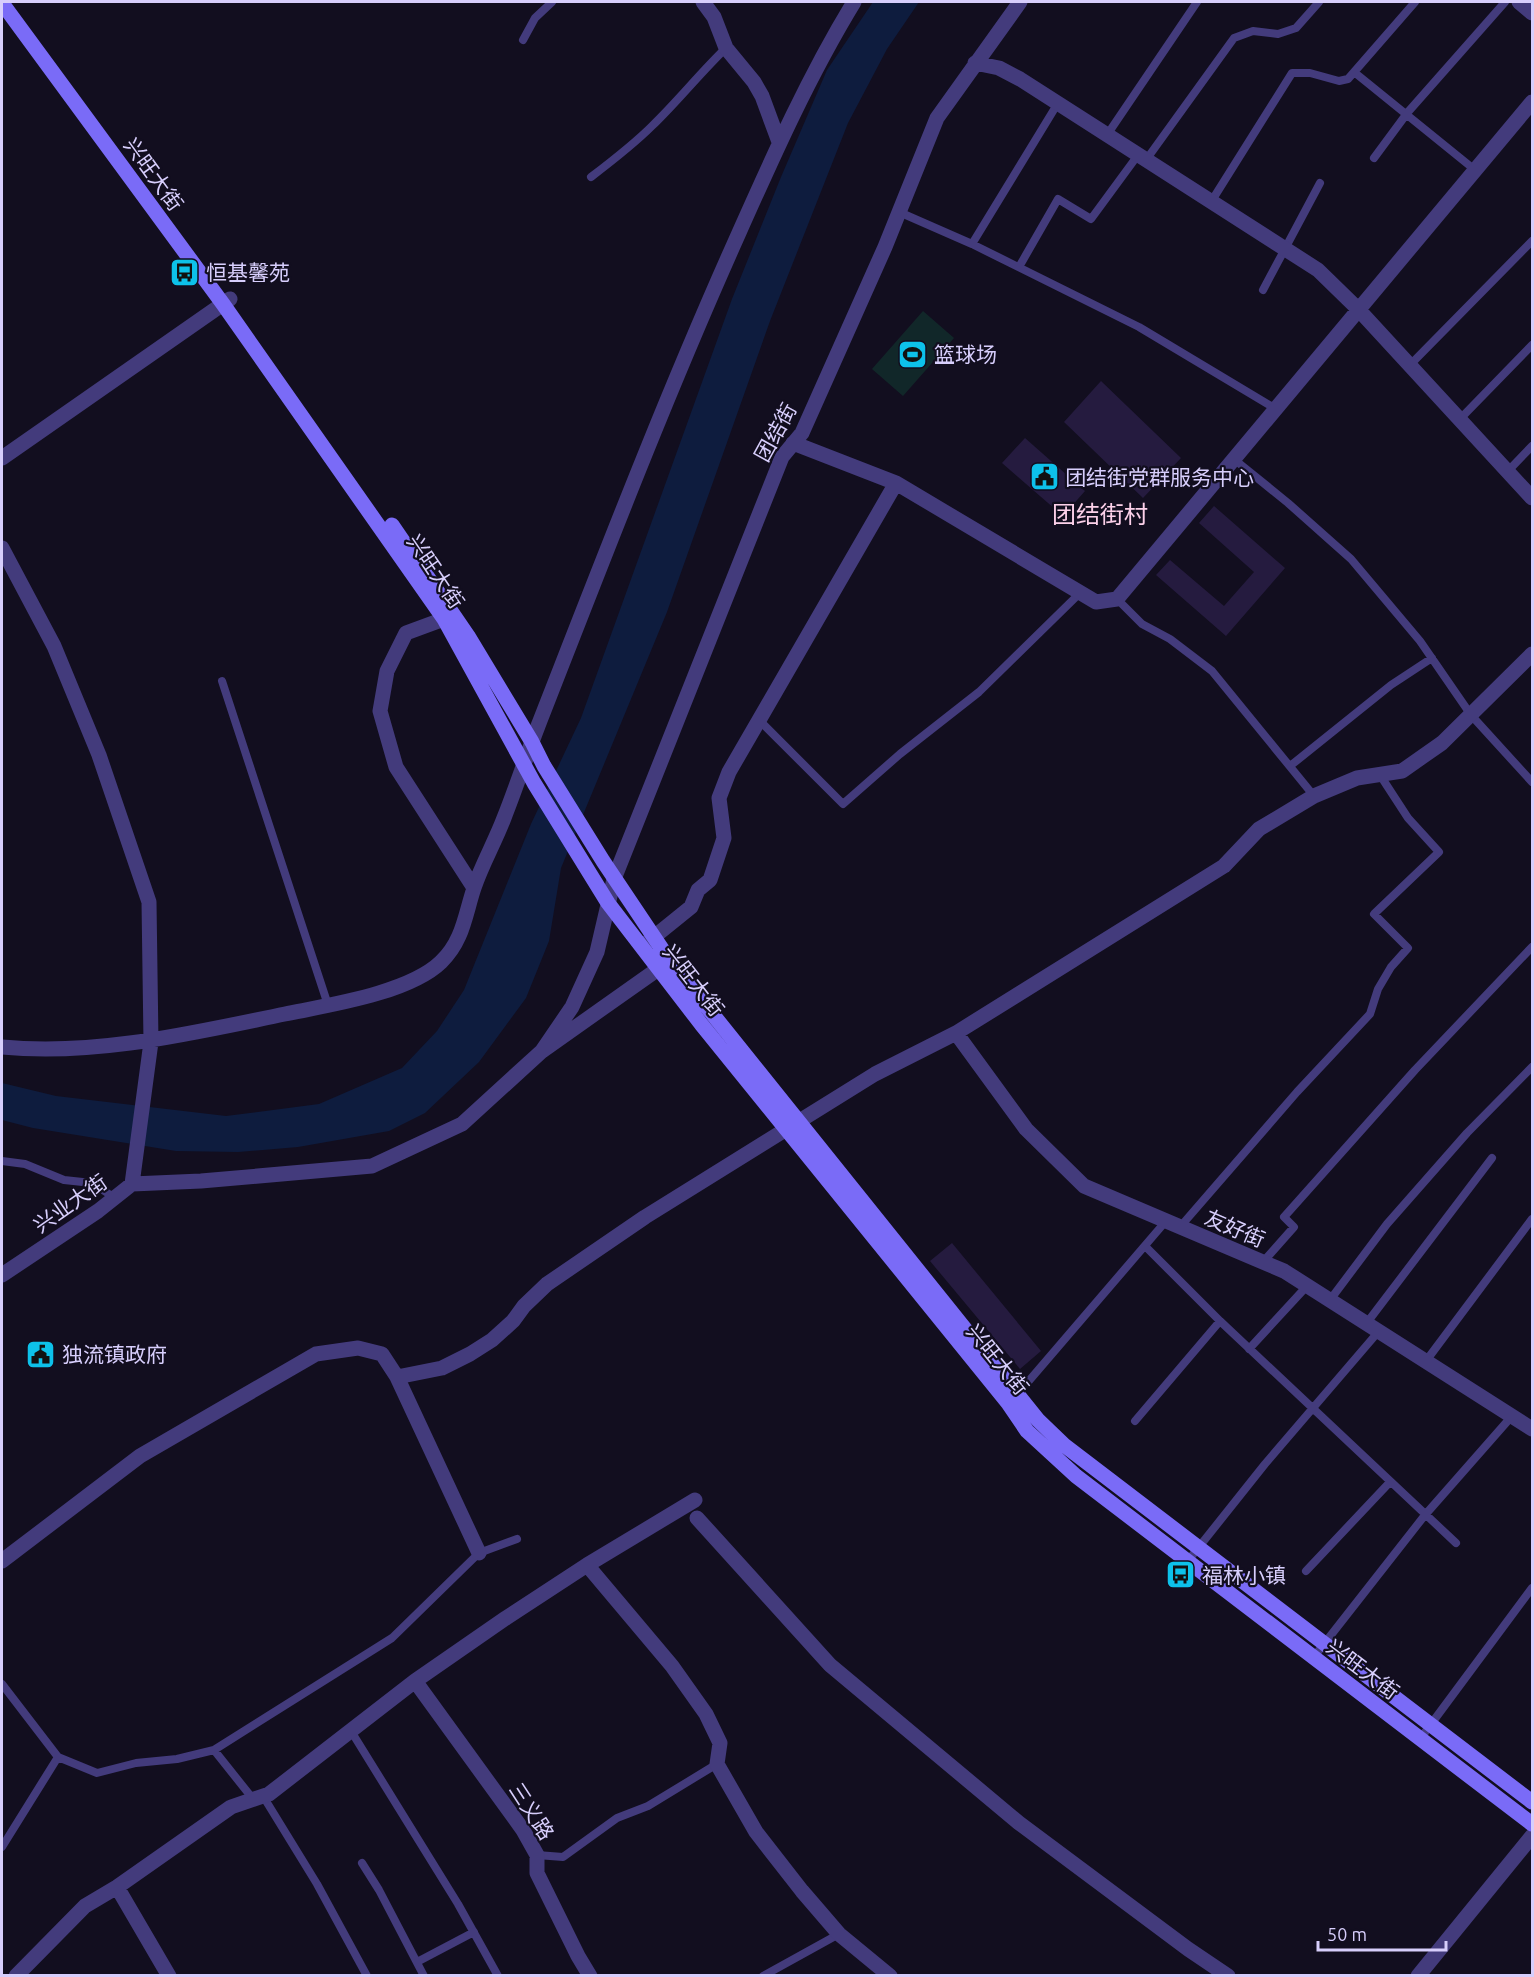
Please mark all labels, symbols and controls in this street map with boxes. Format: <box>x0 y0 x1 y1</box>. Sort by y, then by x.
street label: 兴旺大街 <box>120 133 188 215</box>
bus stop icon: 恒基馨苑 <box>169 256 201 288</box>
place label: 恒基馨苑 <box>206 260 290 284</box>
sports icon: 篮球场 <box>897 338 929 370</box>
place label: 篮球场 <box>934 342 997 366</box>
street label: 团结街 <box>749 399 801 465</box>
public building icon: 团结街党群服务中心 <box>1028 461 1060 493</box>
place label: 团结街党群服务中心 <box>1065 465 1254 489</box>
district label: 团结街村 <box>1052 501 1148 528</box>
street label: 兴旺大街 <box>403 529 469 613</box>
street label: 兴旺大街 <box>659 940 729 1020</box>
street label: 兴业大街 <box>29 1169 111 1237</box>
street label: 友好街 <box>1201 1205 1269 1251</box>
street label: 兴旺大街 <box>962 1319 1034 1399</box>
public building icon: 独流镇政府 <box>25 1338 57 1370</box>
place label: 独流镇政府 <box>62 1342 167 1366</box>
bus stop icon: 福林小镇 <box>1165 1559 1197 1591</box>
place label: 福林小镇 <box>1202 1563 1286 1587</box>
street label: 兴旺大街 <box>1322 1634 1404 1704</box>
street label: 三义路 <box>505 1778 559 1844</box>
scale bar <box>1318 1914 1446 1952</box>
text: 50 m <box>1327 1924 1367 1944</box>

